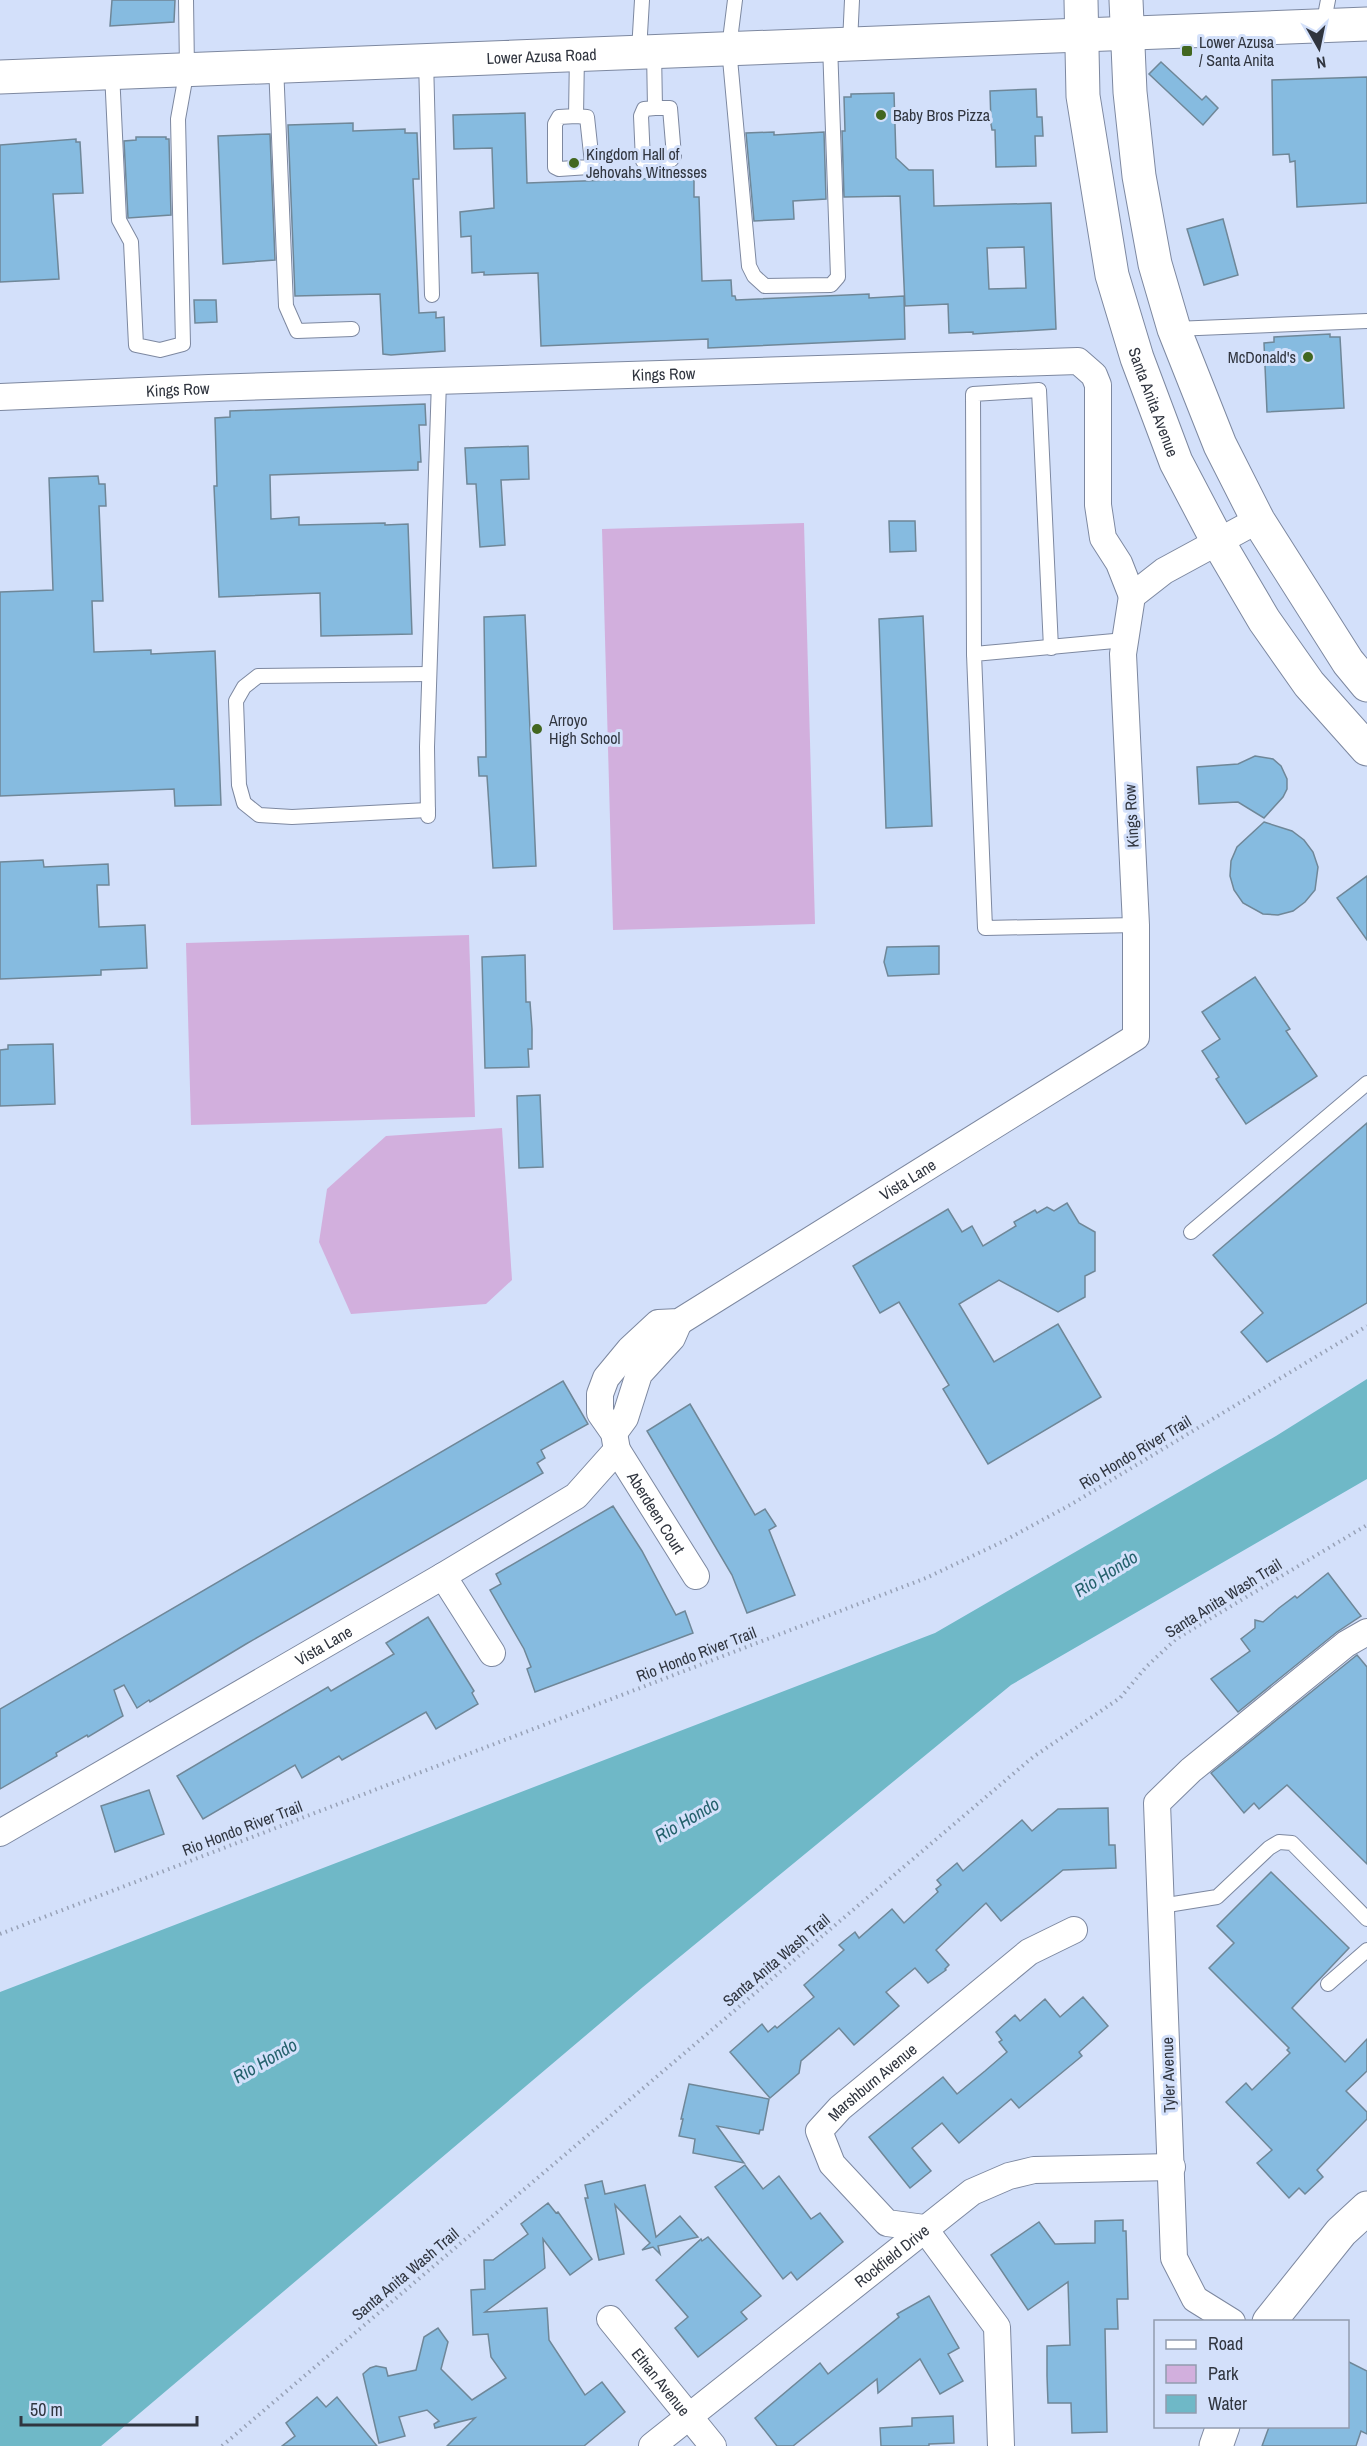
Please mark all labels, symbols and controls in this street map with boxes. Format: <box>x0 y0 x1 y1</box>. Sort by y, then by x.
north arrow <box>1289 18 1349 78</box>
place label: Lower Azusa / Santa Anita <box>1199 31 1275 71</box>
street label: Lower Azusa Road <box>486 43 597 69</box>
marker: Lower Azusa / Santa Anita <box>1180 44 1194 58</box>
text: N <box>1315 51 1328 74</box>
place label: Baby Bros Pizza <box>893 104 991 126</box>
marker: Baby Bros Pizza <box>874 108 888 122</box>
place label: Kingdom Hall of Jehovahs Witnesses <box>586 143 707 183</box>
marker: Kingdom Hall of Jehovahs Witnesses <box>567 156 581 170</box>
street label: Santa Anita Avenue <box>1123 345 1184 460</box>
place label: McDonald's <box>1228 346 1296 368</box>
marker: McDonald's <box>1301 350 1315 364</box>
street label: Kings Row <box>632 362 696 386</box>
street label: Kings Row <box>146 377 211 402</box>
place label: Arroyo High School <box>548 709 621 749</box>
marker: Arroyo High School <box>530 722 544 736</box>
street label: Kings Row <box>1118 783 1144 848</box>
street label: Vista Lane <box>875 1154 940 1205</box>
street label: Rio Hondo River Trail <box>1075 1410 1195 1494</box>
street label: Aberdeen Court <box>622 1467 690 1558</box>
water label: Rio Hondo <box>1069 1544 1142 1603</box>
street label: Santa Anita Wash Trail <box>1160 1553 1286 1643</box>
street label: Vista Lane <box>291 1620 356 1671</box>
street label: Rio Hondo River Trail <box>633 1621 759 1687</box>
water label: Rio Hondo <box>650 1791 724 1848</box>
street label: Rio Hondo River Trail <box>179 1795 305 1861</box>
street label: Santa Anita Wash Trail <box>718 1909 834 2011</box>
water label: Rio Hondo <box>228 2032 302 2089</box>
street label: Tyler Avenue <box>1156 2037 1180 2113</box>
street label: Marshburn Avenue <box>823 2038 921 2126</box>
street label: Rockfield Drive <box>850 2219 934 2292</box>
street label: Santa Anita Wash Trail <box>347 2223 463 2325</box>
legend <box>1154 2320 1349 2428</box>
text: Road <box>1208 2331 1243 2356</box>
street label: Ethan Avenue <box>627 2343 695 2421</box>
text: Park <box>1208 2361 1239 2386</box>
scale bar <box>21 2389 196 2427</box>
text: Water <box>1208 2391 1247 2416</box>
text: 50 m <box>30 2397 63 2422</box>

